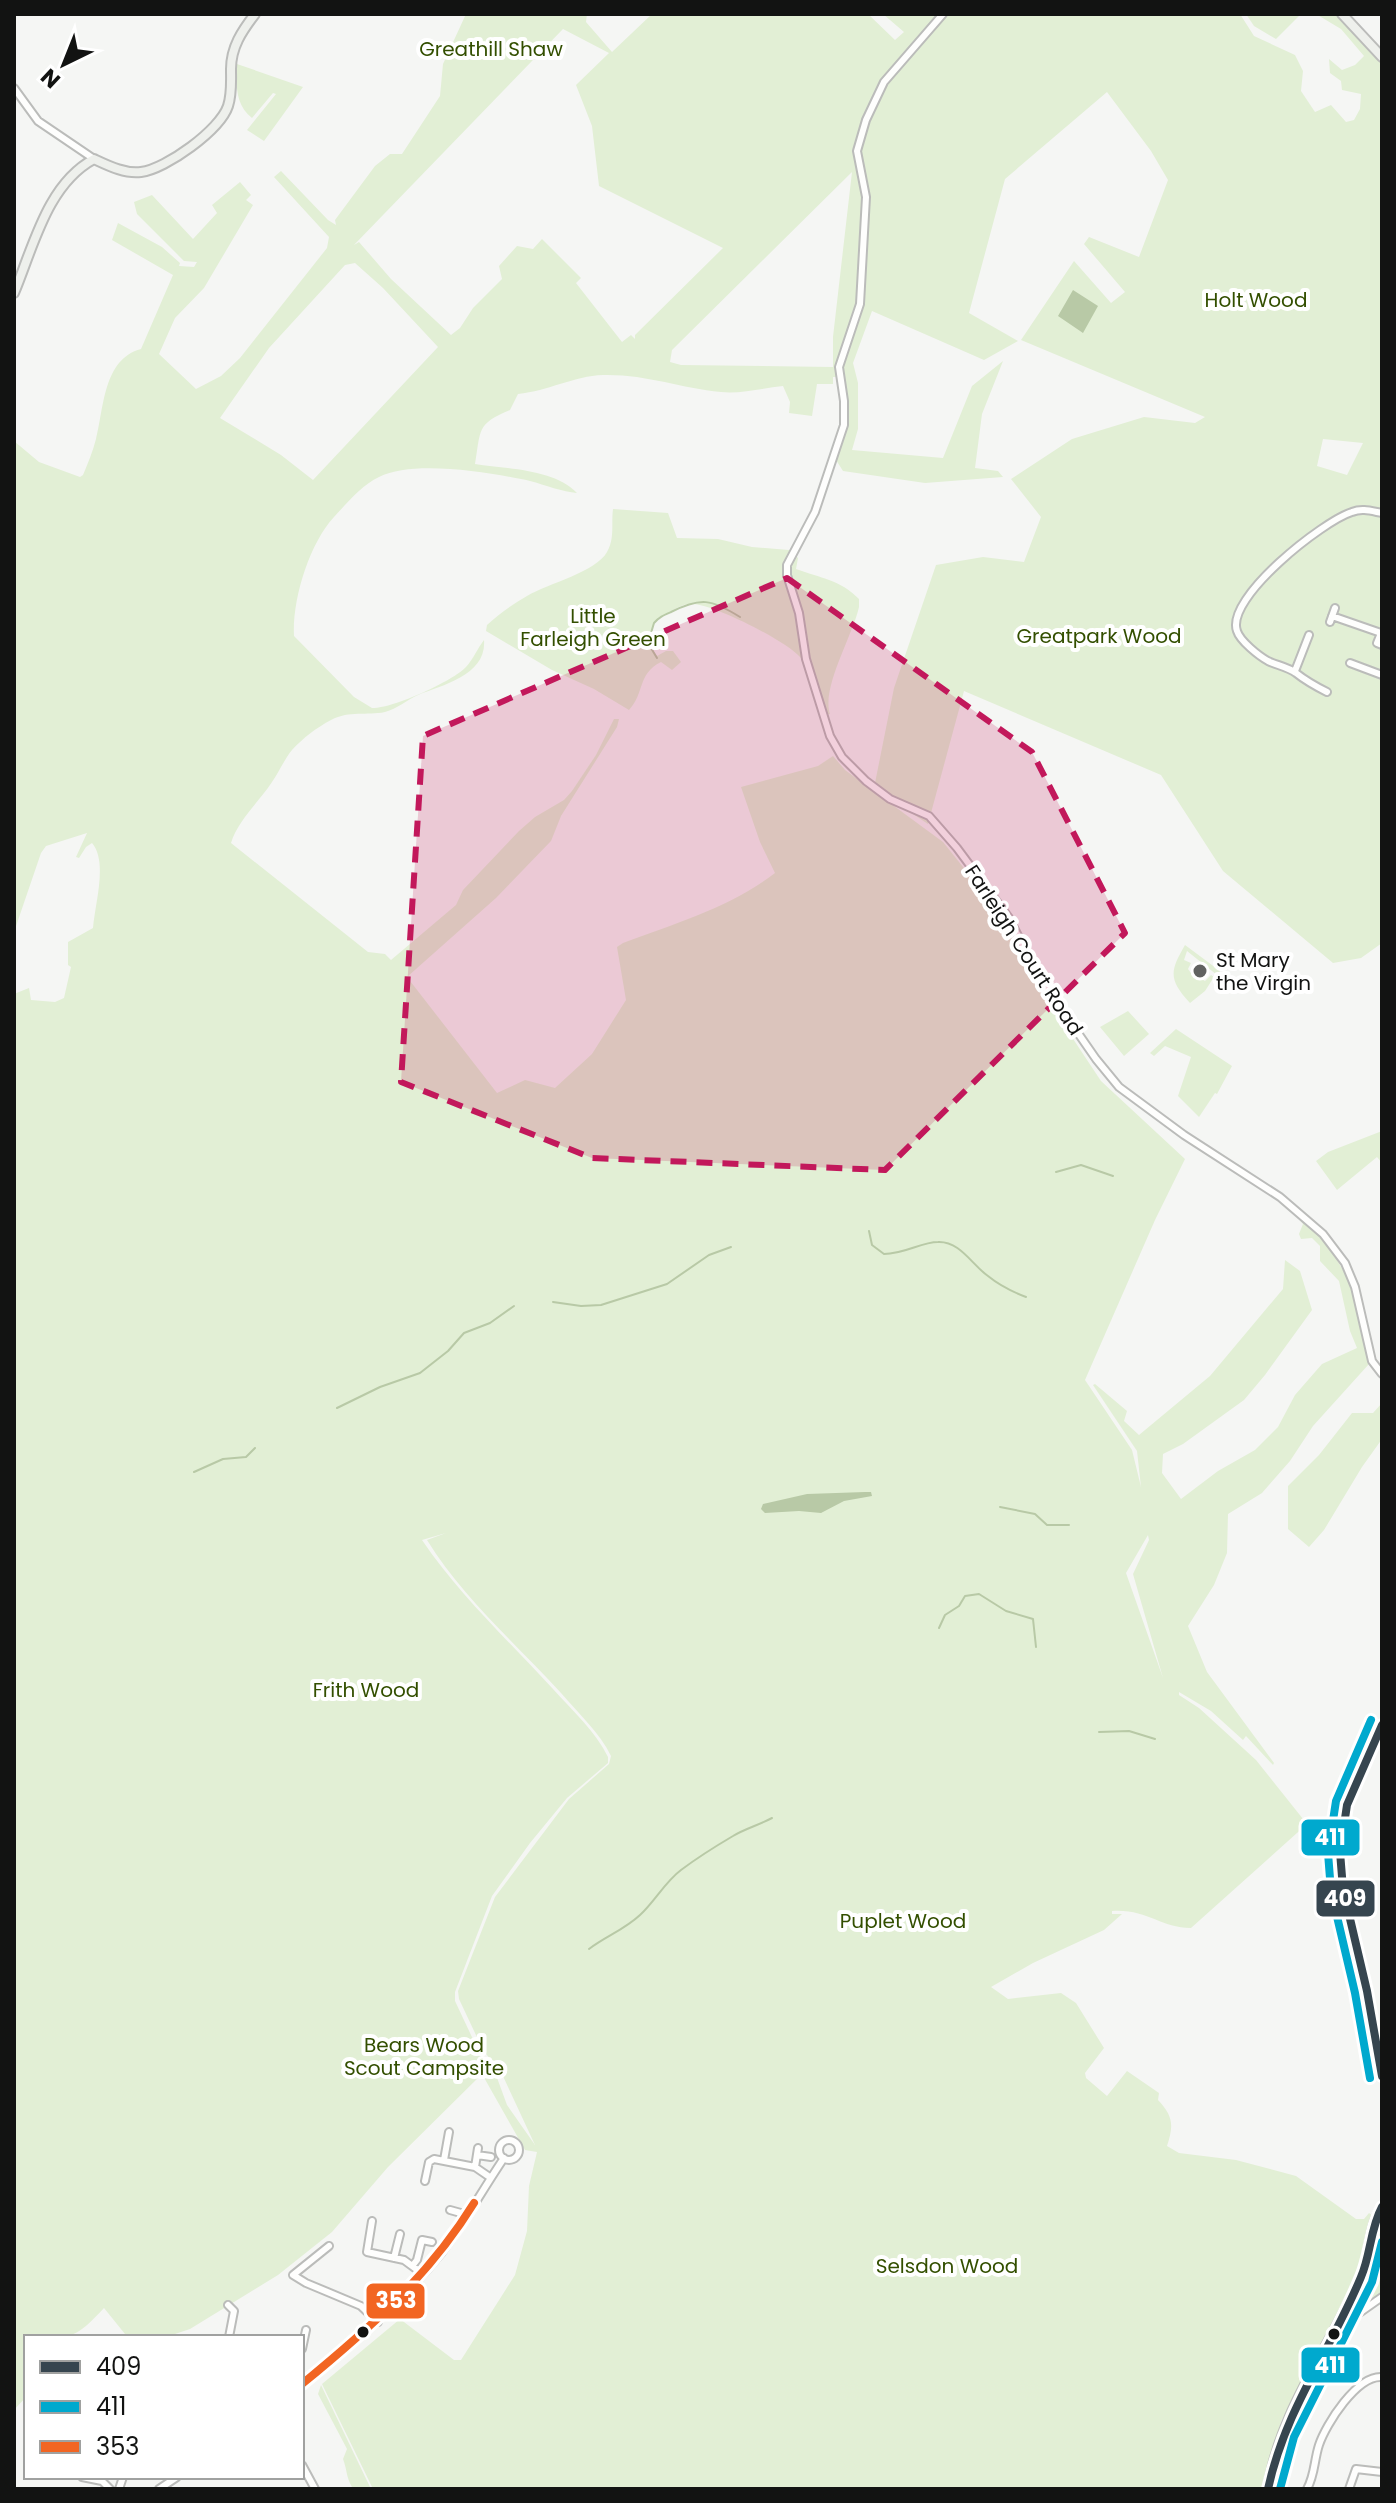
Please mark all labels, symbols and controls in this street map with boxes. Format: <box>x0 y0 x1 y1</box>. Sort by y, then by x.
north arrow <box>24 24 104 104</box>
park label: Greathill Shaw <box>419 35 563 63</box>
text: N <box>34 61 67 95</box>
park label: Holt Wood <box>1205 286 1307 314</box>
park label: Little Farleigh Green <box>520 602 666 653</box>
park label: Greatpark Wood <box>1017 622 1182 650</box>
street label: Farleigh Court Road <box>958 859 1090 1041</box>
place label: St Mary the Virgin <box>1216 946 1311 997</box>
marker: St Mary the Virgin <box>1191 962 1209 980</box>
park label: Frith Wood <box>313 1676 419 1704</box>
line badge: 411 <box>1300 1818 1361 1857</box>
text: 411 <box>1314 1822 1346 1853</box>
line badge: 409 <box>1315 1879 1376 1918</box>
text: 409 <box>1324 1883 1366 1914</box>
park label: Puplet Wood <box>840 1907 966 1935</box>
park label: Bears Wood Scout Campsite <box>344 2031 504 2082</box>
park label: Selsdon Wood <box>876 2252 1018 2280</box>
line badge: 353 <box>365 2282 426 2320</box>
text: 353 <box>376 2285 416 2316</box>
unlabelled marker <box>355 2324 371 2340</box>
unlabelled marker <box>1326 2326 1342 2342</box>
legend <box>24 2335 304 2479</box>
line badge: 411 <box>1300 2346 1361 2384</box>
text: 409 <box>96 2350 141 2383</box>
text: 411 <box>1314 2350 1346 2381</box>
text: 411 <box>96 2390 126 2423</box>
text: 353 <box>96 2430 139 2463</box>

